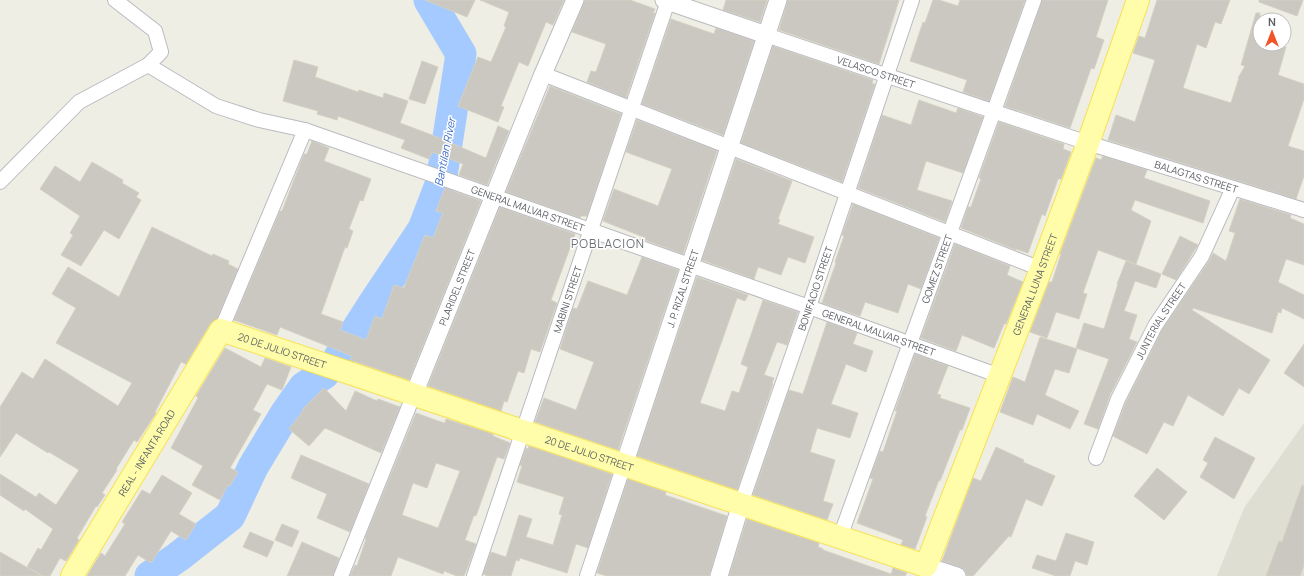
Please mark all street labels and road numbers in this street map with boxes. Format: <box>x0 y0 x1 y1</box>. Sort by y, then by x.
street label: VELASCO STREET <box>835 52 917 91</box>
street label: BALAGTAS STREET <box>1153 157 1240 196</box>
street label: GENERAL MALVAR STREET <box>469 182 587 235</box>
street label: GOMEZ STREET <box>918 232 956 305</box>
street label: GENERAL LUNA STREET <box>1009 232 1061 337</box>
street label: BONIFACIO STREET <box>794 244 836 332</box>
street label: PLARIDEL STREET <box>435 247 479 328</box>
street label: J. P. RIZAL STREET <box>663 248 702 329</box>
street label: MABINI STREET <box>549 264 585 335</box>
street label: JUNTERIAL STREET <box>1132 280 1189 362</box>
street label: GENERAL MALVAR STREET <box>820 305 937 359</box>
street label: 20 DE JULIO STREET <box>236 329 328 372</box>
street label: REAL - INFANTA ROAD <box>115 407 178 499</box>
street label: 20 DE JULIO STREET <box>543 432 635 475</box>

